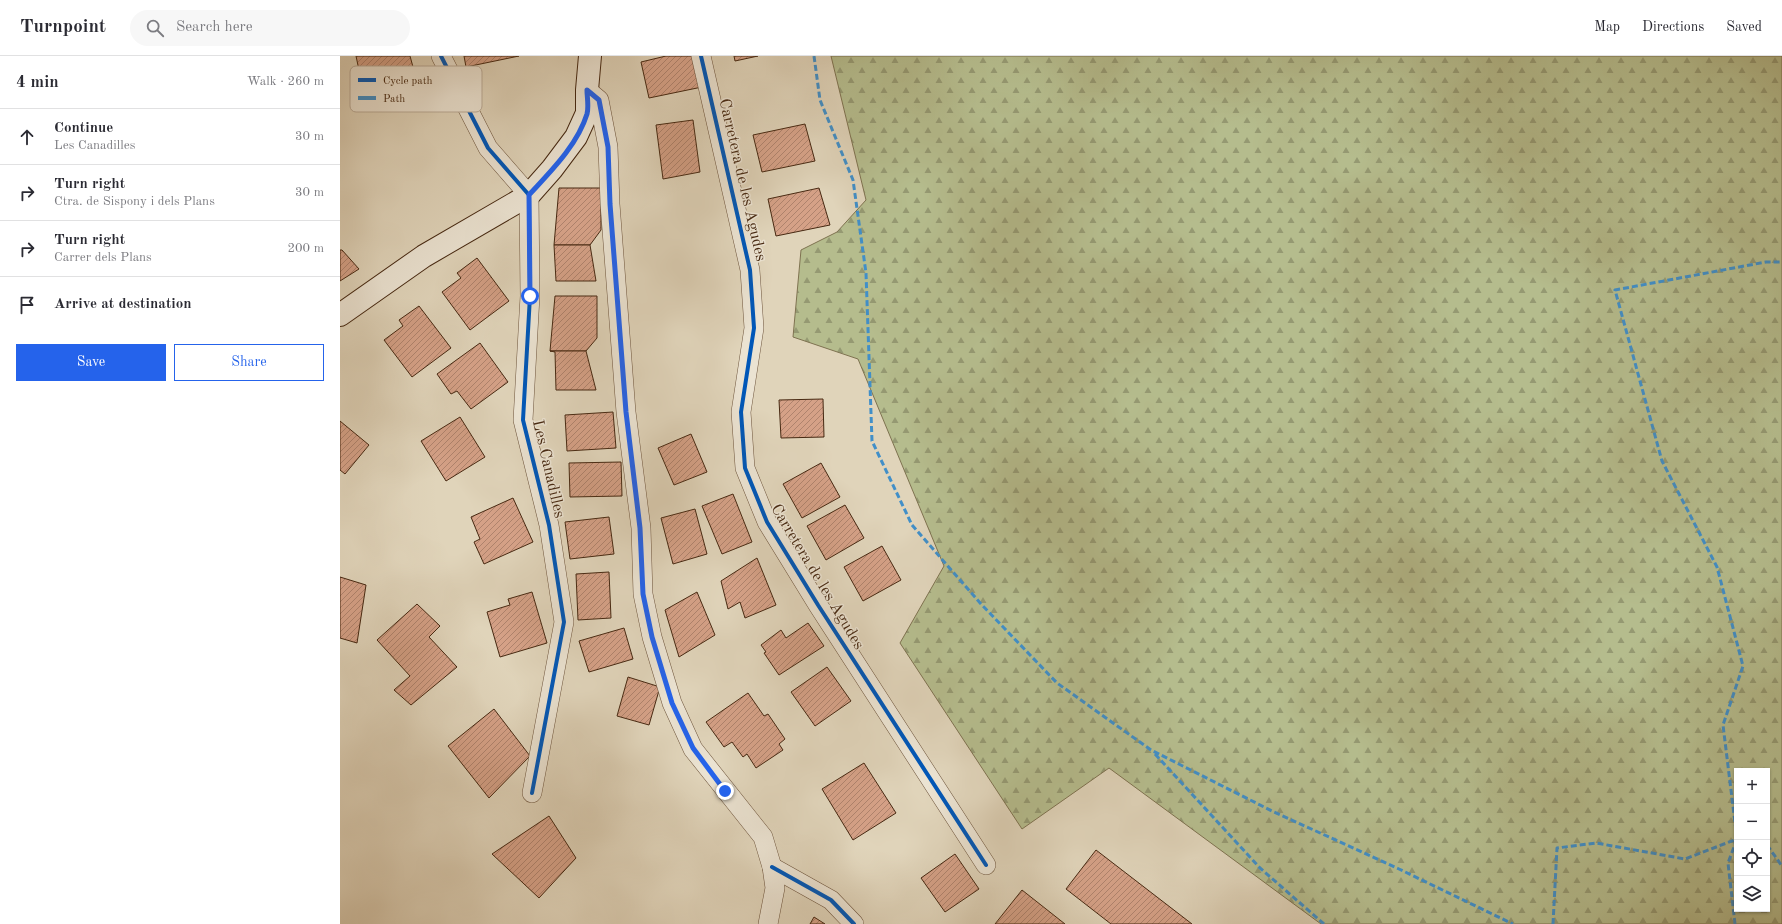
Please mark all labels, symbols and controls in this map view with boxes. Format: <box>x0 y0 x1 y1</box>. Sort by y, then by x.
search box <box>130 10 410 46</box>
icon: search <box>144 17 166 39</box>
text: Turnpoint <box>20 18 106 37</box>
text: Search here <box>176 20 253 35</box>
text: Map <box>1594 20 1620 34</box>
text: Directions <box>1642 20 1704 34</box>
text: Saved <box>1726 20 1762 34</box>
legend <box>350 66 482 112</box>
text: 4 min <box>16 74 59 91</box>
text: Walk · 260 m <box>247 75 324 88</box>
text: Cycle path <box>383 76 433 87</box>
text: Path <box>383 94 405 105</box>
street label: Carretera de les Agudes <box>715 97 769 263</box>
text: Continue <box>54 121 113 136</box>
icon: ahead <box>16 126 38 148</box>
text: 30 m <box>295 130 324 143</box>
text: Les Canadilles <box>54 139 135 152</box>
text: Turn right <box>54 177 125 192</box>
icon: right <box>16 182 38 204</box>
text: 30 m <box>295 186 324 199</box>
text: Ctra. de Sispony i dels Plans <box>54 195 215 208</box>
text: Turn right <box>54 233 125 248</box>
icon: right <box>16 238 38 260</box>
text: 200 m <box>287 242 324 255</box>
text: Carrer dels Plans <box>54 251 152 264</box>
route start <box>521 287 539 305</box>
icon: arrive <box>16 294 38 316</box>
text: Arrive at destination <box>54 297 192 312</box>
button: Save <box>16 344 166 381</box>
button: Share <box>174 344 324 381</box>
street label: Les Canadilles <box>529 418 567 520</box>
street label: Carretera de les Agudes <box>767 502 867 652</box>
map controls <box>1734 768 1770 912</box>
button: + <box>1734 768 1770 804</box>
route end <box>716 782 734 800</box>
button: − <box>1734 804 1770 840</box>
button: locate <box>1734 840 1770 876</box>
button: layers <box>1734 876 1770 912</box>

